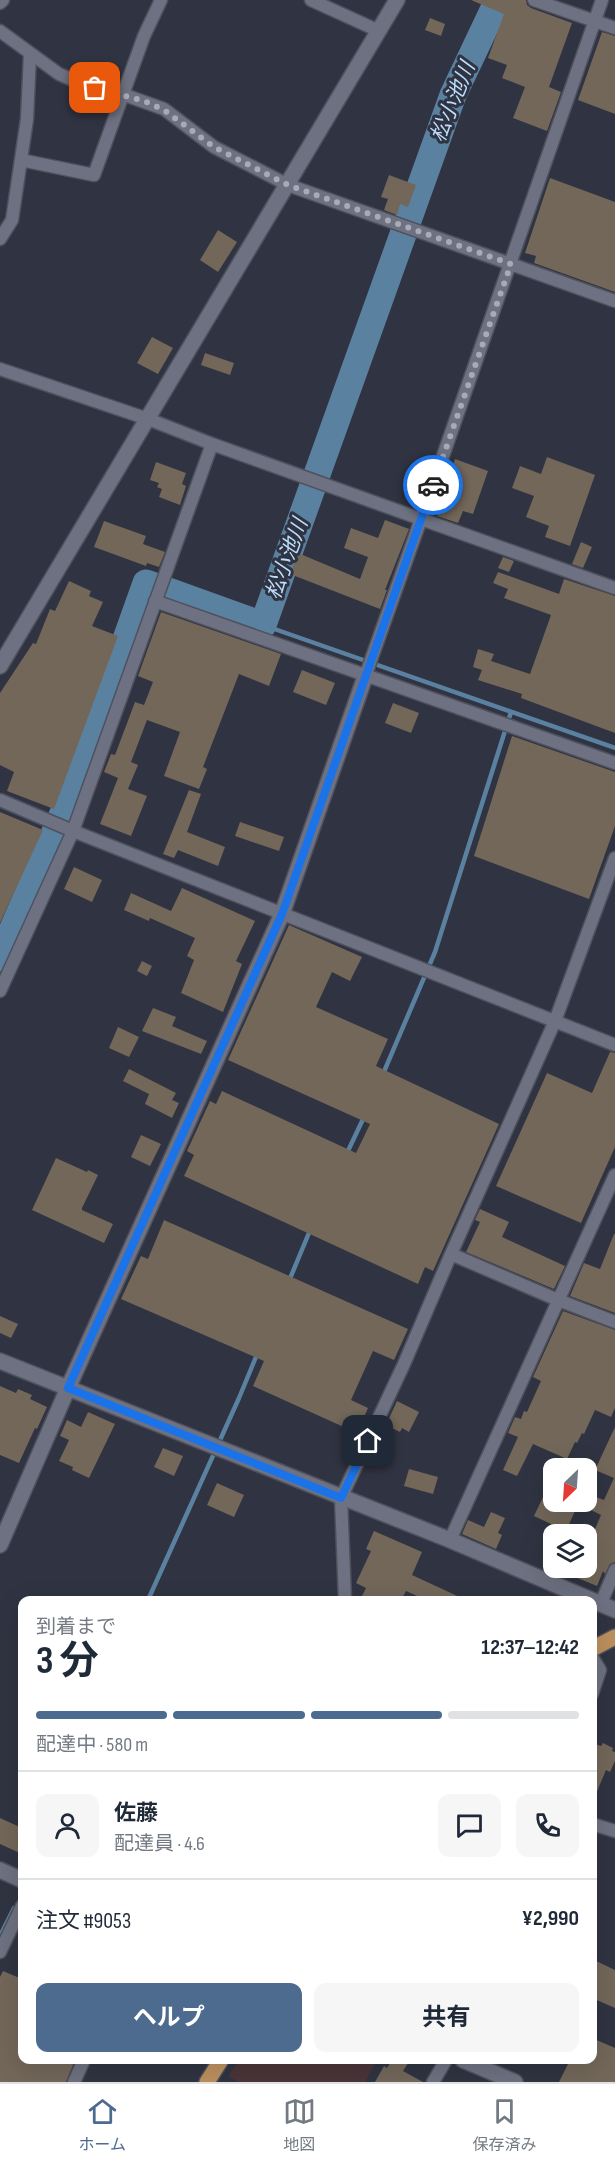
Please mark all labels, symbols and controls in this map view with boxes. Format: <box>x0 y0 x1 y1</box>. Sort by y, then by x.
water label: 松小池川 <box>426 57 481 146</box>
pin <box>69 62 120 113</box>
icon: bag <box>78 71 111 104</box>
courier <box>403 455 463 515</box>
icon: car <box>417 469 450 502</box>
water label: 松小池川 <box>261 513 314 603</box>
pin <box>342 1415 393 1466</box>
icon: home <box>351 1424 384 1457</box>
north arrow <box>543 1458 597 1512</box>
map controls <box>543 1458 597 1578</box>
button: layers <box>543 1524 597 1578</box>
text: 到着まで <box>36 1615 116 1639</box>
text: 12:37–12:42 <box>481 1634 579 1661</box>
text: 3 分 <box>36 1638 99 1685</box>
text: 配達中 · 580 m <box>36 1733 148 1757</box>
button: person <box>36 1794 99 1857</box>
button: chat <box>438 1794 501 1857</box>
button: phone <box>516 1794 579 1857</box>
text: 佐藤 <box>114 1800 158 1827</box>
text: 配達員 · 4.6 <box>114 1832 205 1856</box>
text: ¥2,990 <box>522 1905 579 1932</box>
text: 注文 #9053 <box>36 1908 131 1935</box>
button: ヘルプ <box>36 1983 302 2052</box>
button: 共有 <box>314 1983 579 2052</box>
tab: ホーム <box>78 2095 126 2155</box>
tab: 地図 <box>283 2095 316 2155</box>
tab: 保存済み <box>473 2095 537 2155</box>

